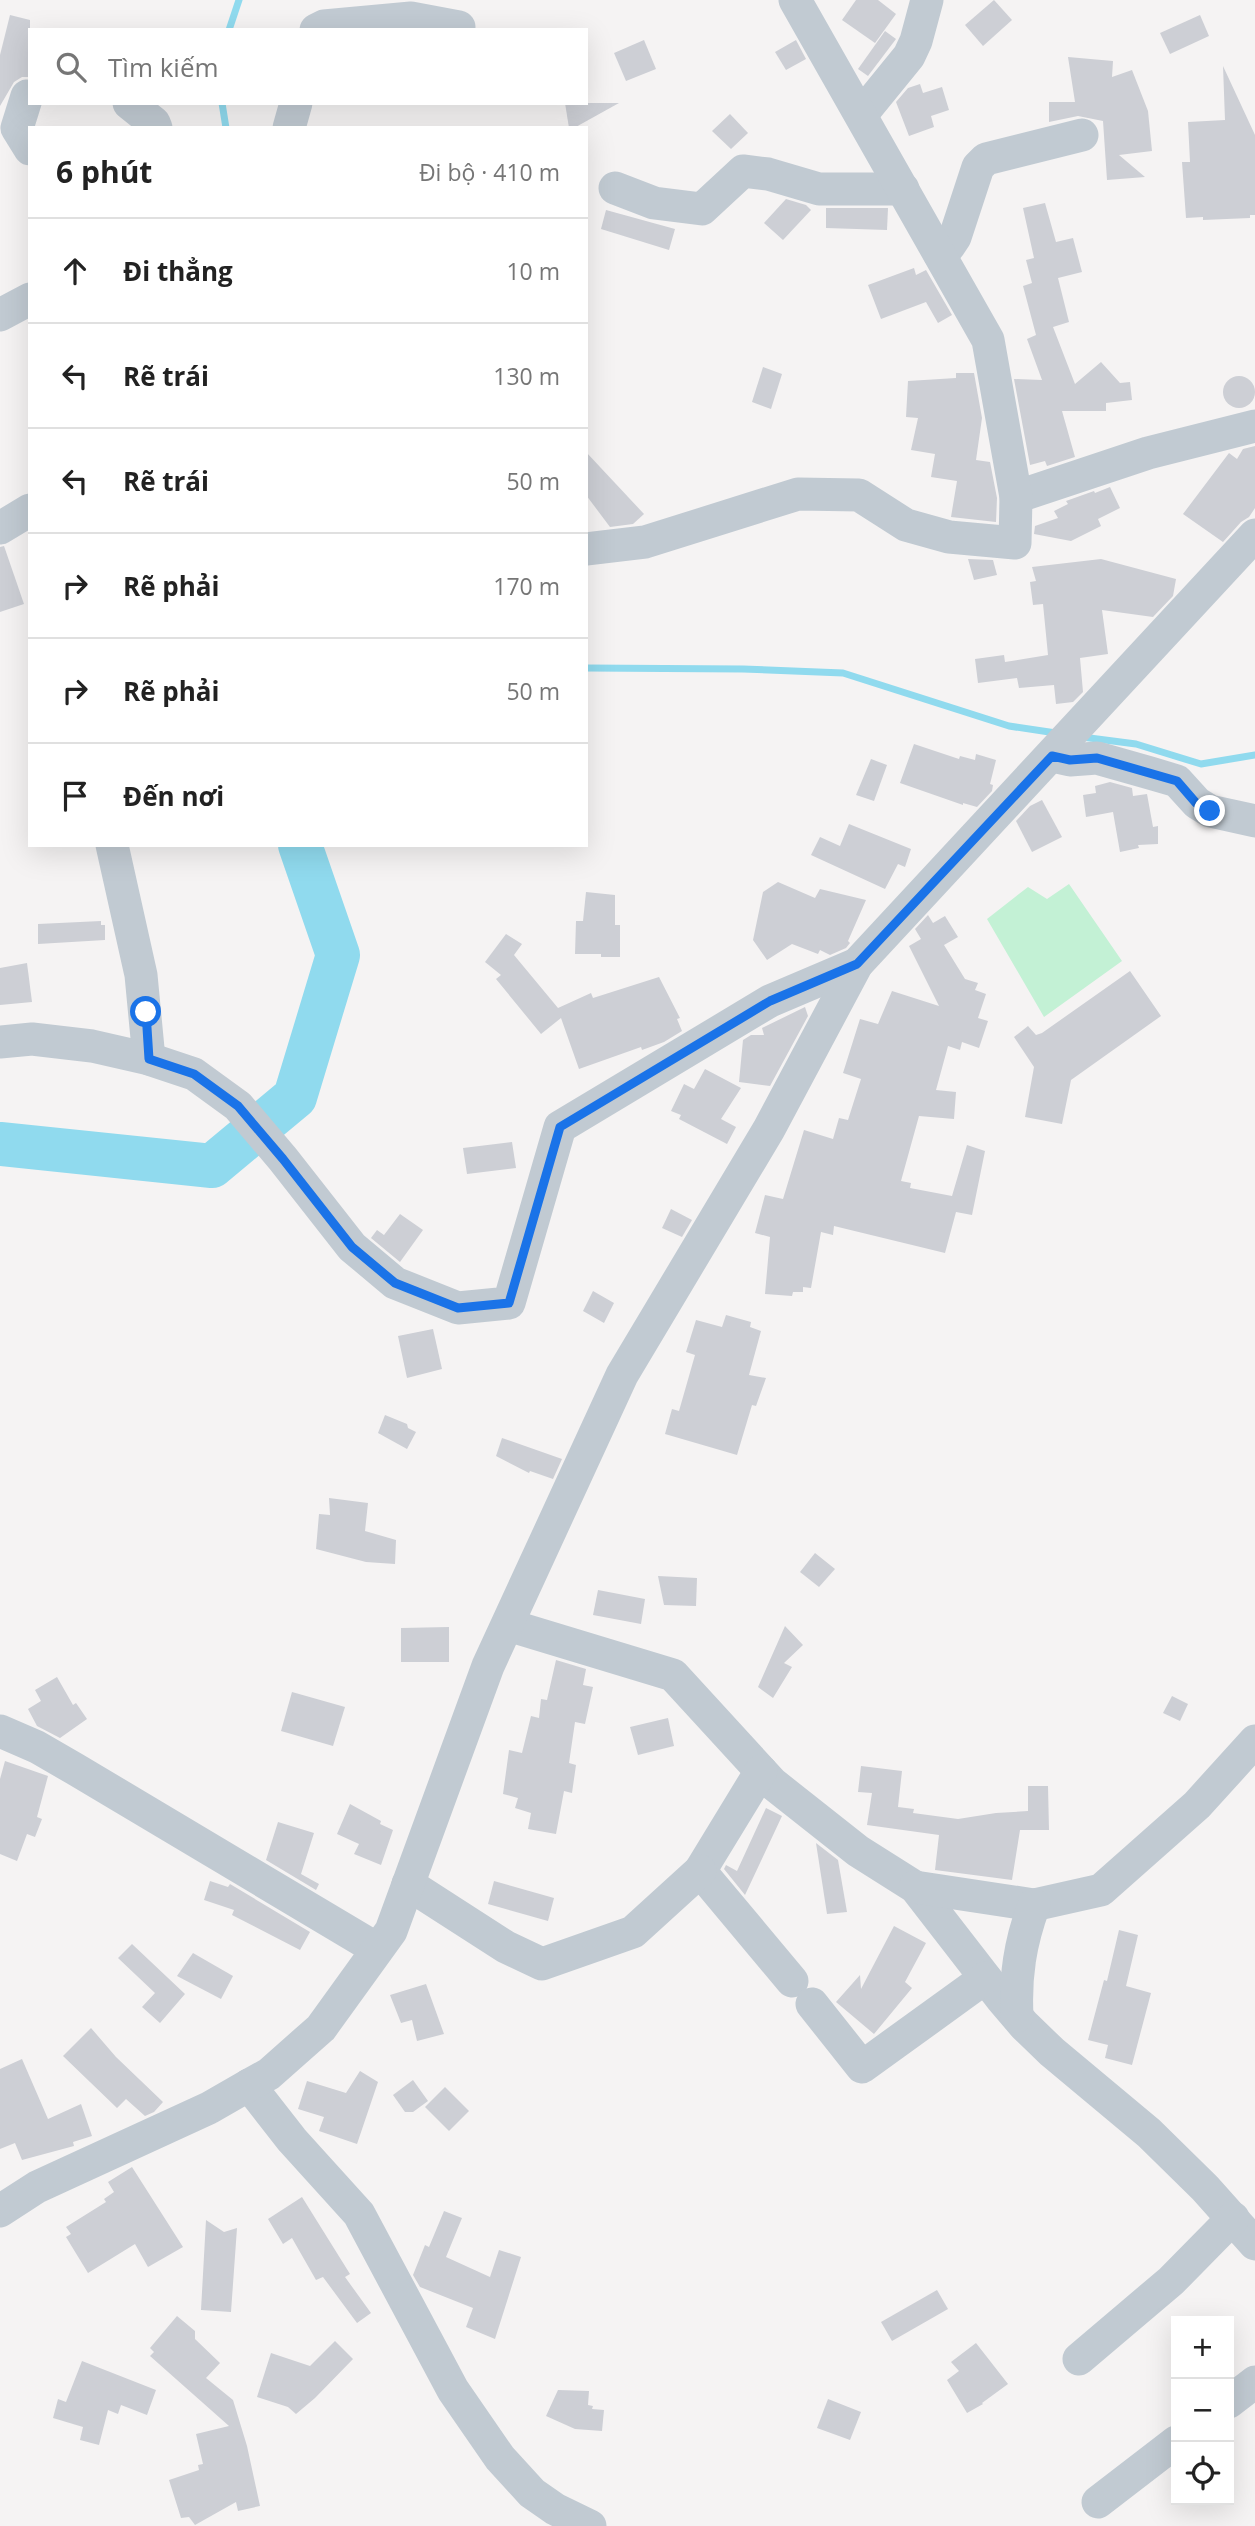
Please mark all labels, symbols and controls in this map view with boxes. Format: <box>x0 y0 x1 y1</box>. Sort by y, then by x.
search box <box>28 28 588 105</box>
icon: search <box>52 48 90 86</box>
text: Tìm kiếm <box>108 49 219 85</box>
text: 6 phút <box>56 151 152 192</box>
text: Đi bộ · 410 m <box>419 156 560 188</box>
icon: ahead <box>56 252 94 290</box>
text: Đi thẳng <box>123 253 233 289</box>
text: 10 m <box>506 255 560 287</box>
icon: left <box>56 357 94 395</box>
text: Rẽ trái <box>123 358 209 394</box>
text: 130 m <box>493 360 560 392</box>
icon: left <box>56 462 94 500</box>
text: Rẽ trái <box>123 463 209 499</box>
text: 50 m <box>506 465 560 497</box>
icon: right <box>56 567 94 605</box>
text: Rẽ phải <box>123 568 219 604</box>
text: 170 m <box>493 570 560 602</box>
icon: right <box>56 672 94 710</box>
text: Rẽ phải <box>123 673 219 709</box>
text: 50 m <box>506 675 560 707</box>
icon: arrive <box>56 777 94 815</box>
text: Đến nơi <box>123 778 224 814</box>
route end <box>1194 795 1225 826</box>
route start <box>130 996 161 1027</box>
map controls <box>1171 2316 1234 2505</box>
button: + <box>1171 2316 1234 2379</box>
button: − <box>1171 2379 1234 2442</box>
button: locate <box>1171 2442 1234 2505</box>

